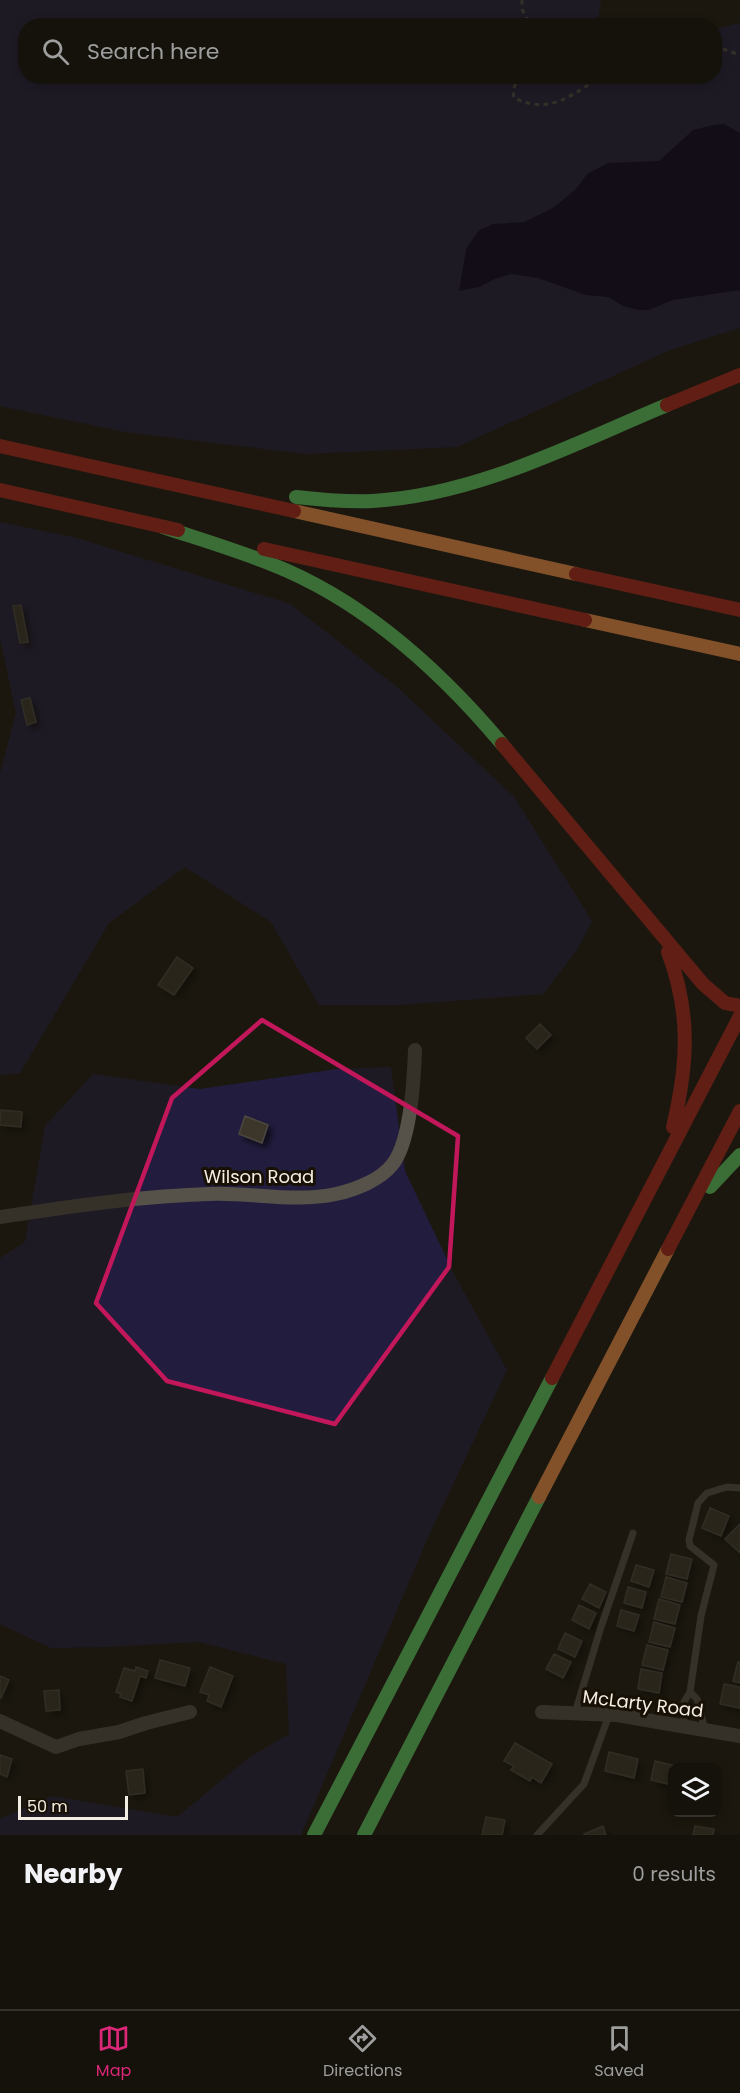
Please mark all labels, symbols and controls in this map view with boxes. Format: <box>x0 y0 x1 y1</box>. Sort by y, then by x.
search box <box>18 18 722 84</box>
icon: search <box>39 35 72 68</box>
text: Search here <box>87 36 220 67</box>
street label: Wilson Road <box>204 1164 314 1189</box>
street label: McLarty Road <box>581 1684 705 1723</box>
map controls <box>668 1763 722 1817</box>
button: layers <box>668 1763 722 1817</box>
scale bar <box>18 1793 128 1820</box>
text: 50 m <box>27 1795 68 1818</box>
text: Nearby <box>24 1856 122 1892</box>
text: 0 results <box>632 1860 716 1888</box>
tab: Map <box>96 2022 131 2083</box>
tab: Directions <box>323 2022 402 2083</box>
tab: Saved <box>594 2022 644 2083</box>

